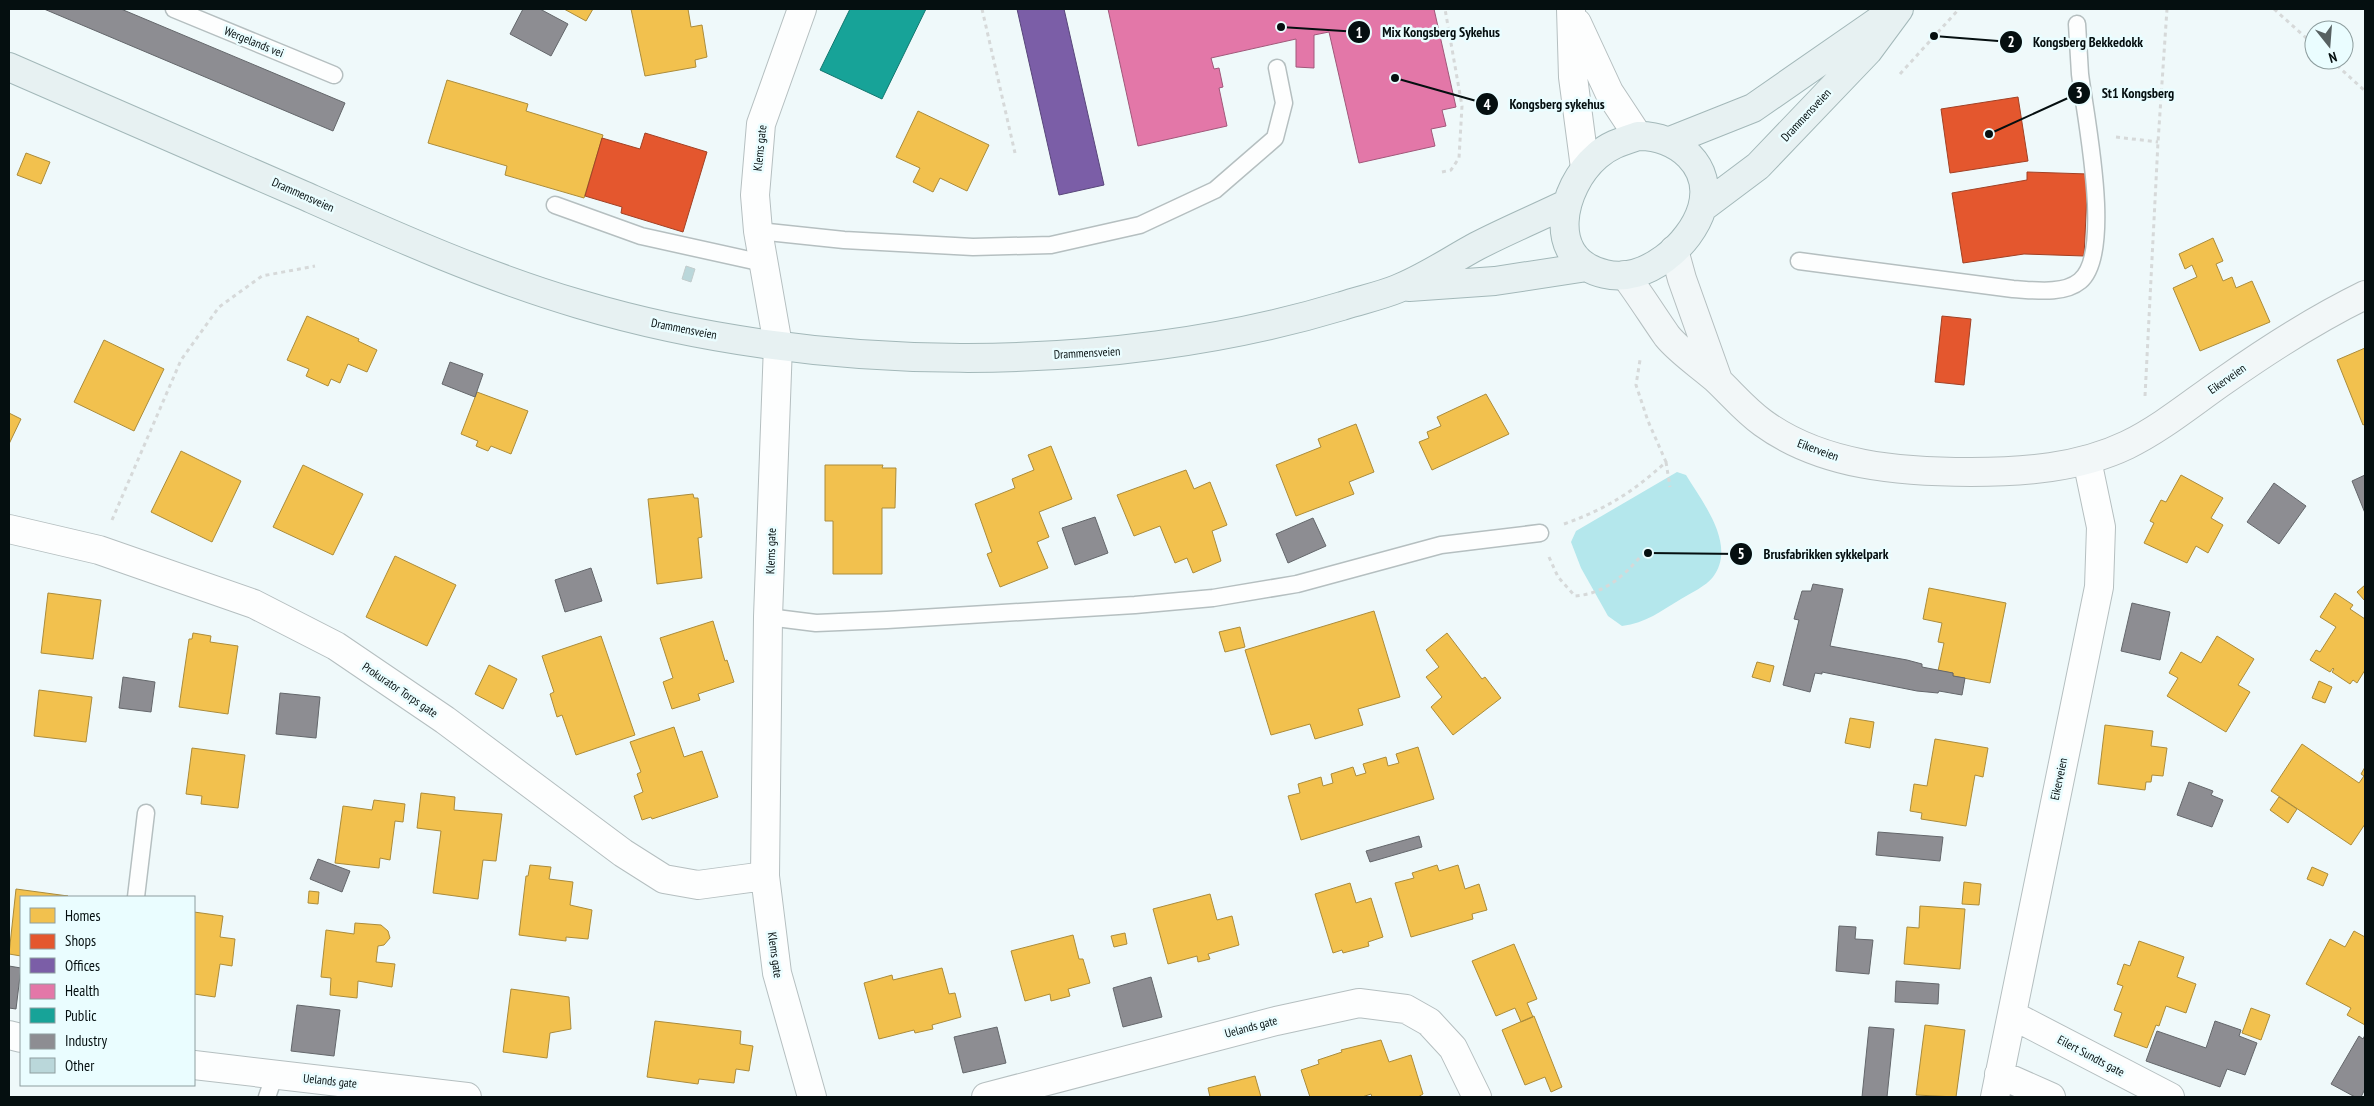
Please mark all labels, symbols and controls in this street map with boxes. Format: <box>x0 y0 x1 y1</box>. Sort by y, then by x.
callout: Mix Kongsberg Sykehus <box>1347 18 1510 47</box>
north arrow <box>2304 20 2354 70</box>
street label: Wergelands vei <box>222 23 286 60</box>
text: 1 <box>1355 23 1363 42</box>
text: Mix Kongsberg Sykehus <box>1382 23 1500 41</box>
callout: Kongsberg Bekkedokk <box>1998 27 2153 56</box>
text: 2 <box>2007 32 2015 51</box>
text: Kongsberg Bekkedokk <box>2033 33 2143 51</box>
text: N <box>2327 48 2339 67</box>
callout: St1 Kongsberg <box>2067 79 2184 108</box>
text: 3 <box>2075 83 2083 102</box>
text: St1 Kongsberg <box>2102 84 2174 102</box>
street label: Drammensveien <box>1777 85 1834 144</box>
callout: Kongsberg sykehus <box>1474 90 1615 119</box>
text: 4 <box>1483 95 1491 114</box>
text: Kongsberg sykehus <box>1509 95 1605 113</box>
street label: Klems gate <box>750 124 769 172</box>
street label: Drammensveien <box>270 174 337 215</box>
street label: Drammensveien <box>650 315 718 342</box>
street label: Drammensveien <box>1053 343 1121 362</box>
street label: Eikerveien <box>2205 360 2249 397</box>
street label: Eikerveien <box>1795 435 1841 464</box>
street label: Klems gate <box>762 528 779 574</box>
callout: Brusfabrikken sykkelpark <box>1728 539 1898 568</box>
text: 5 <box>1737 544 1745 563</box>
text: Brusfabrikken sykkelpark <box>1764 545 1889 563</box>
street label: Prokurator Torps gate <box>360 659 441 720</box>
street label: Eikerveien <box>2047 756 2070 801</box>
legend <box>20 896 195 1086</box>
text: Homes <box>65 906 101 925</box>
text: Shops <box>65 931 96 950</box>
street label: Klems gate <box>765 931 786 979</box>
text: Offices <box>65 956 100 975</box>
text: Health <box>65 981 99 1000</box>
text: Public <box>65 1006 97 1025</box>
street label: Uelands gate <box>1223 1012 1279 1041</box>
text: Industry <box>65 1031 107 1050</box>
street label: Eilert Sundts gate <box>2055 1032 2127 1080</box>
text: Other <box>65 1056 95 1075</box>
street label: Uelands gate <box>302 1070 358 1091</box>

